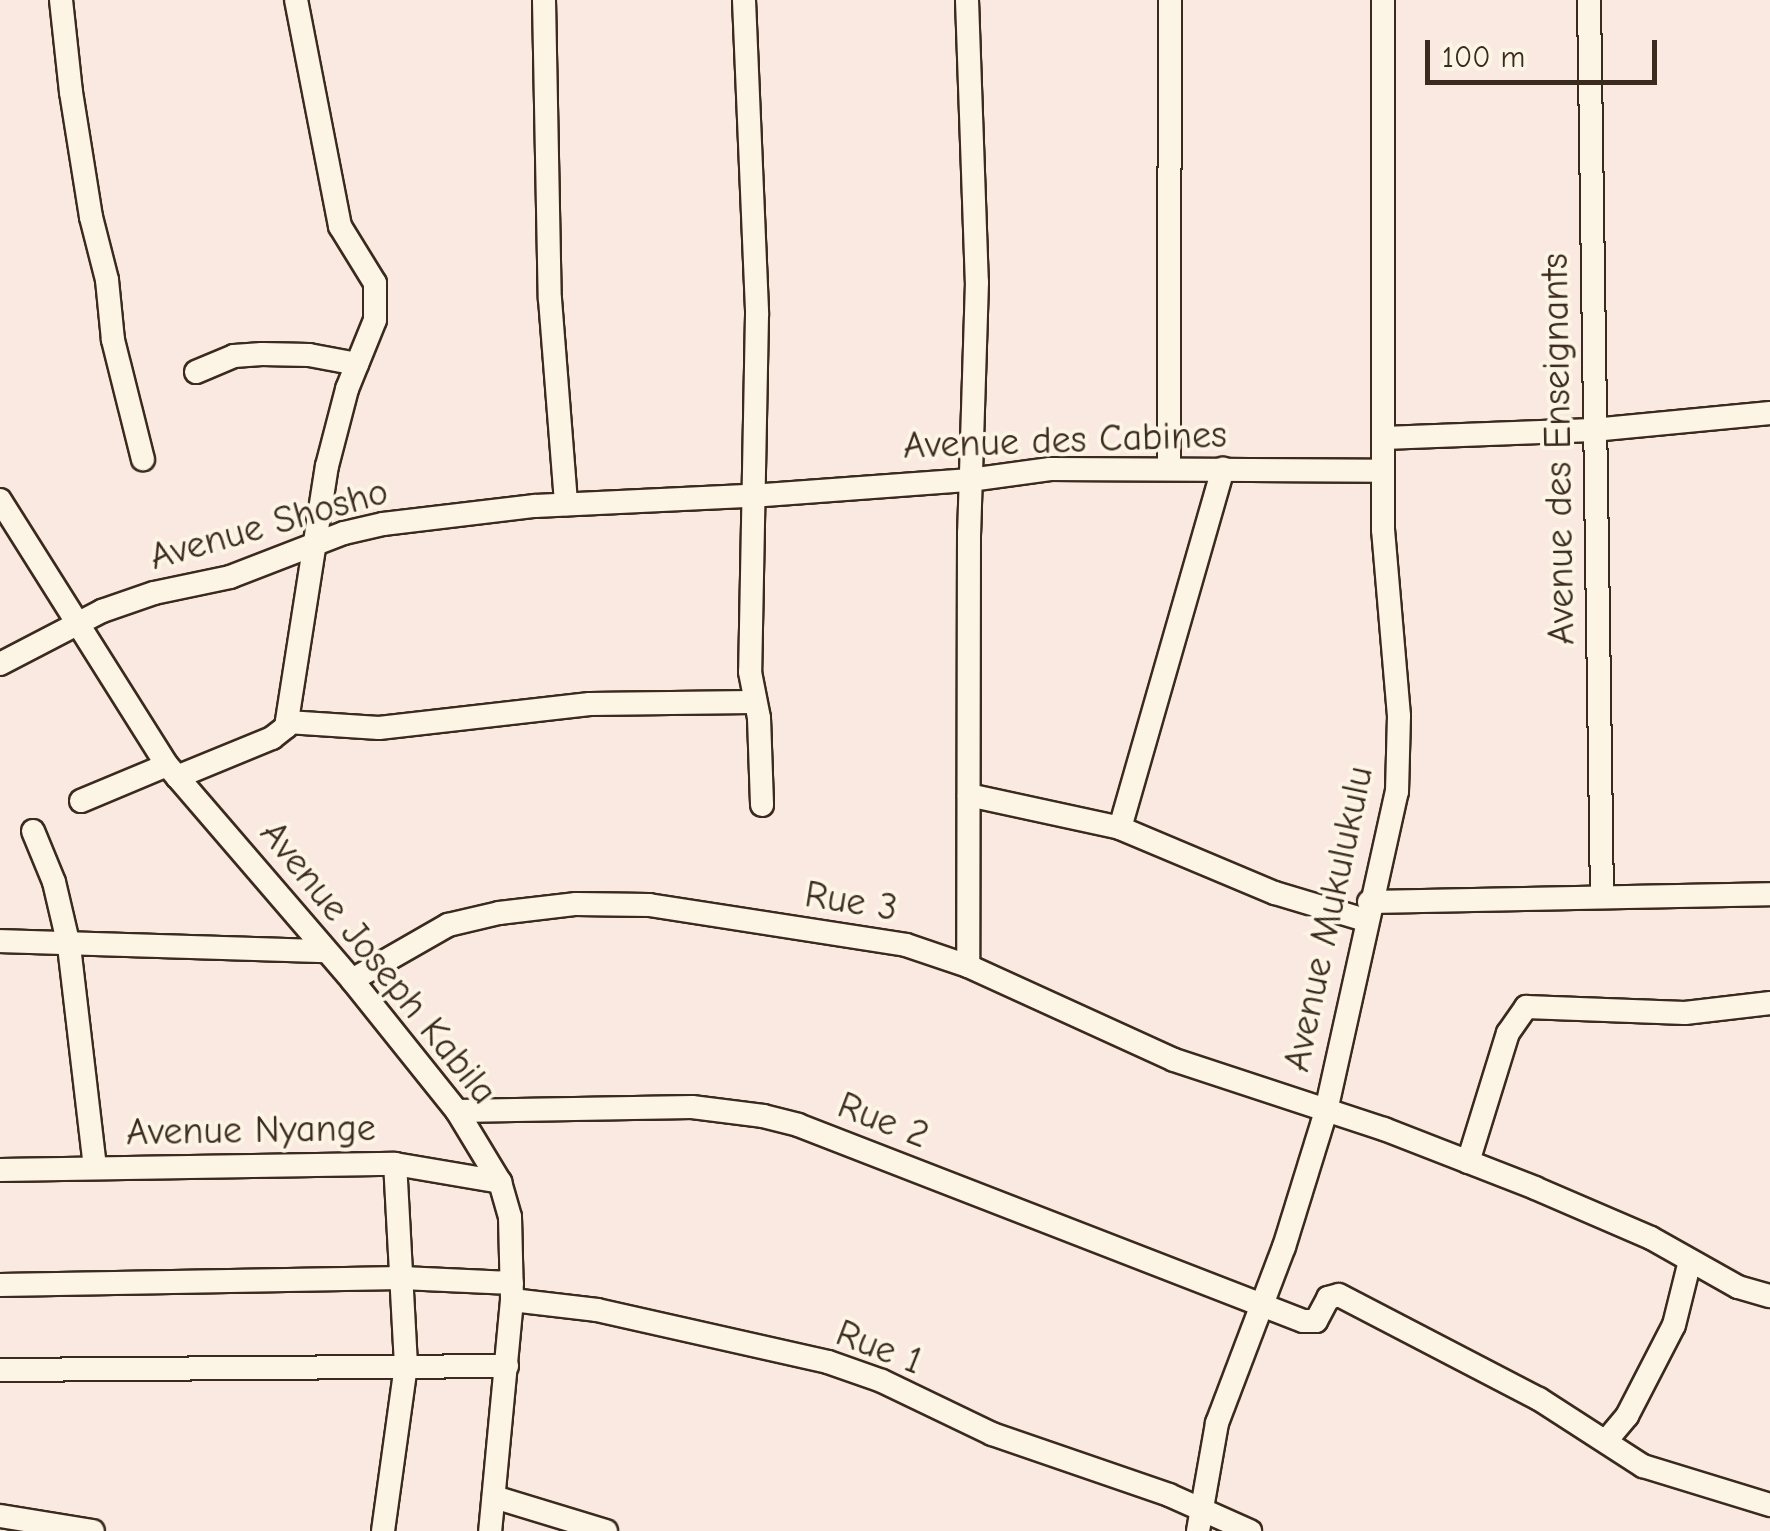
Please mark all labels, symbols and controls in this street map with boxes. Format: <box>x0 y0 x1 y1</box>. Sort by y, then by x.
scale bar <box>1430 20 1662 82</box>
text: 100 m <box>1442 40 1525 75</box>
street label: Avenue des Enseignants <box>1533 253 1585 645</box>
street label: Avenue des Cabines <box>902 413 1228 469</box>
street label: Avenue Shosho <box>145 469 393 581</box>
street label: Avenue Mukulukulu <box>1274 762 1384 1076</box>
street label: Avenue Joseph Kabila <box>250 812 506 1114</box>
street label: Rue 3 <box>801 872 901 932</box>
street label: Rue 2 <box>831 1083 935 1159</box>
street label: Avenue Nyange <box>126 1106 376 1156</box>
street label: Rue 1 <box>829 1311 929 1385</box>

